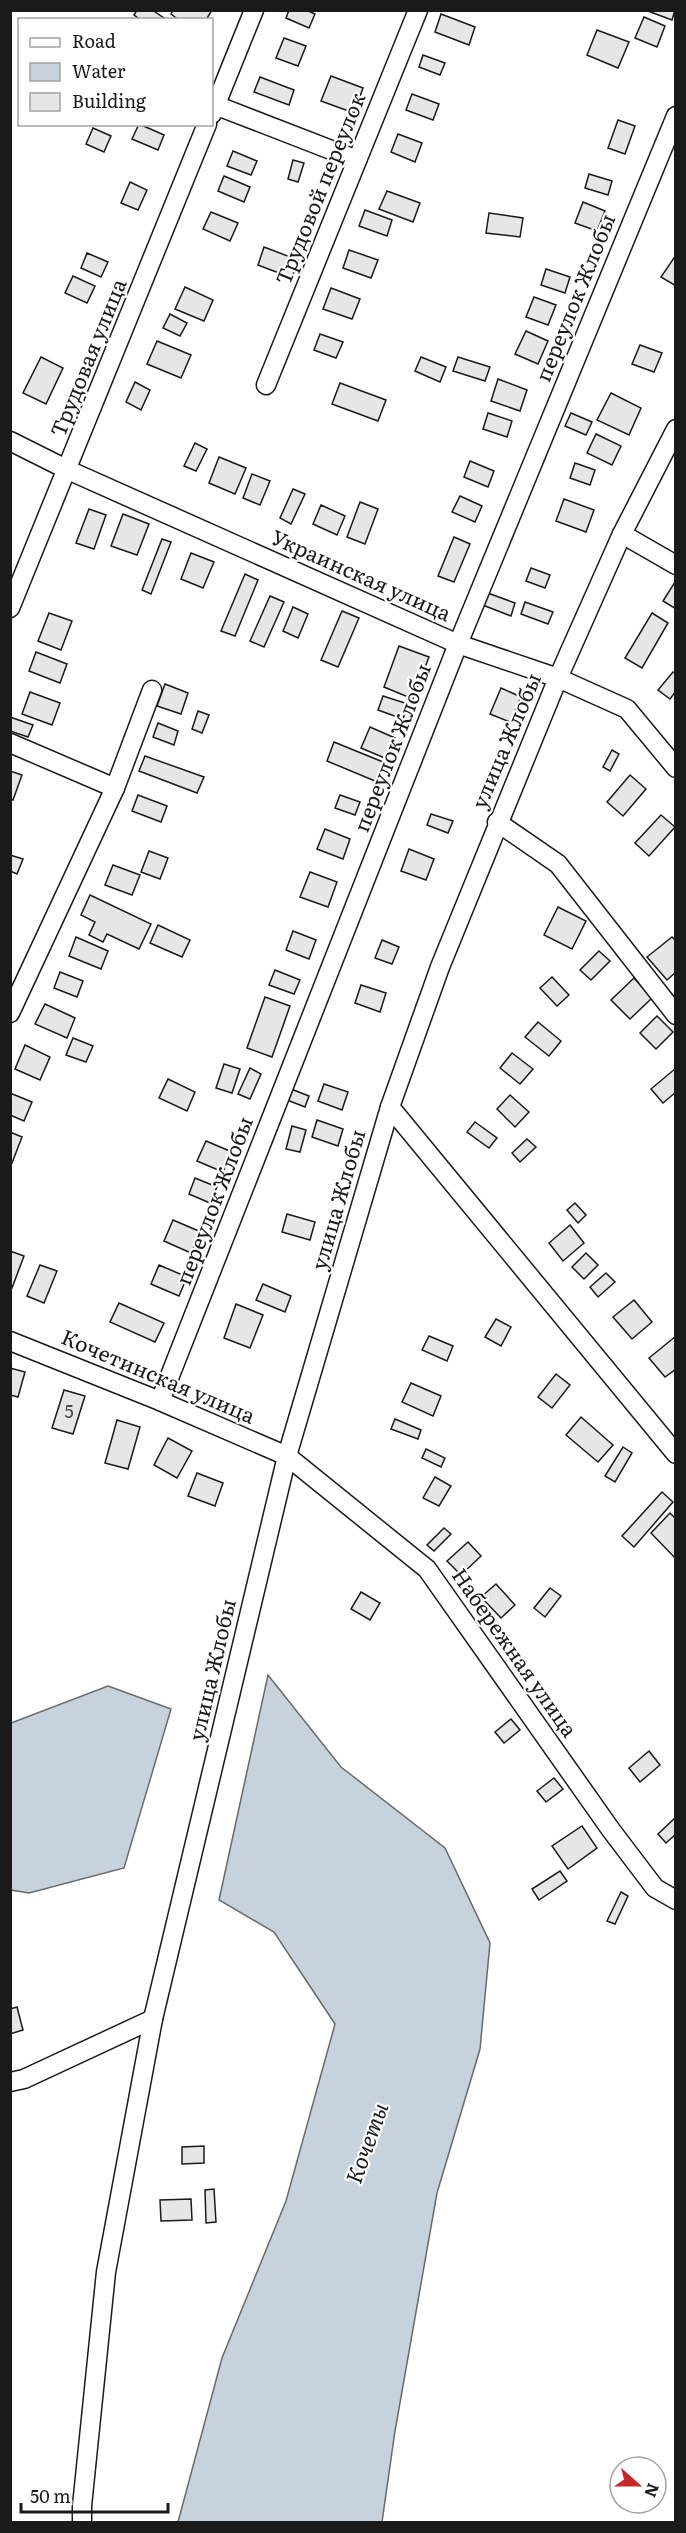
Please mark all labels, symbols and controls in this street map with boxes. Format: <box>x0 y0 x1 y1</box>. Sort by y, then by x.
legend <box>18 18 213 126</box>
text: Road <box>72 27 116 54</box>
text: Water <box>72 57 126 84</box>
text: Building <box>72 87 147 114</box>
street label: Трудовой переулок <box>266 87 372 289</box>
street label: переулок Жлобы <box>526 208 621 386</box>
street label: Трудовая улица <box>41 273 133 441</box>
street label: Украинская улица <box>267 520 457 628</box>
street label: переулок Жлобы <box>344 658 437 836</box>
street label: улица Жлобы <box>462 667 547 813</box>
street label: переулок Жлобы <box>166 1111 259 1289</box>
street label: улица Жлобы <box>302 1125 371 1273</box>
street label: Кочетинская улица <box>57 1320 261 1430</box>
house number: 5 <box>64 1397 74 1424</box>
street label: Набережная улица <box>446 1561 587 1743</box>
street label: улица Жлобы <box>179 1595 242 1743</box>
water label: Кочеты <box>336 2097 395 2188</box>
north arrow <box>608 2455 668 2515</box>
scale bar <box>21 2476 168 2514</box>
text: N <box>639 2480 667 2501</box>
text: 50 m <box>30 2482 71 2509</box>

